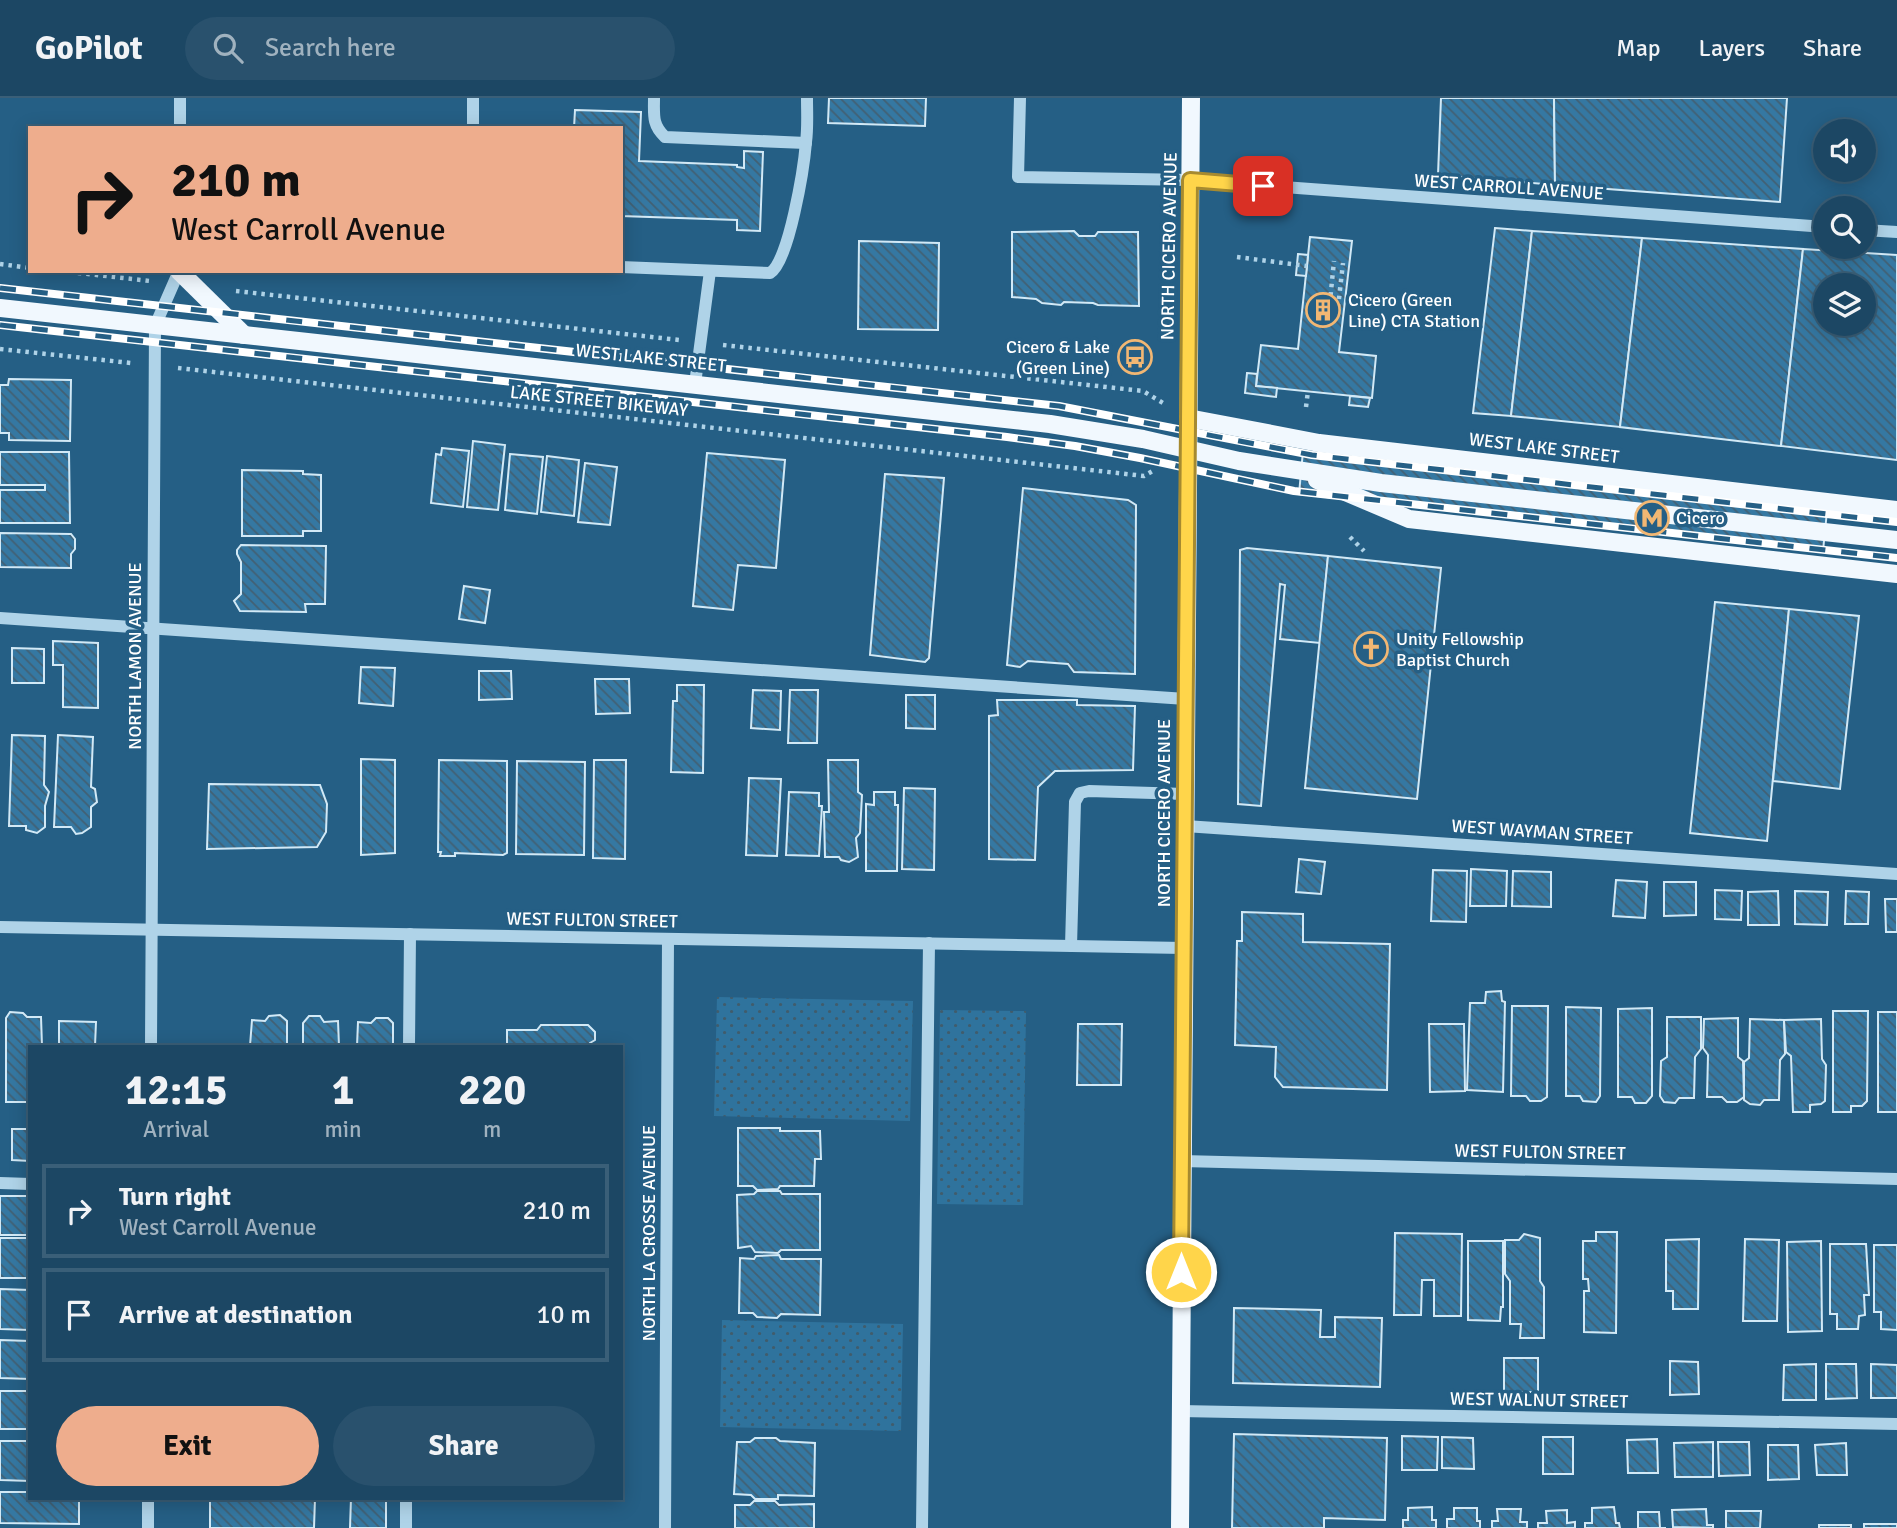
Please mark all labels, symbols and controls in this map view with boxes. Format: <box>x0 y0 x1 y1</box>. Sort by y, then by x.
search box <box>185 17 675 80</box>
text: GoPilot <box>35 28 143 69</box>
icon: search <box>209 29 247 67</box>
text: Search here <box>265 32 396 64</box>
text: Map <box>1616 33 1661 63</box>
text: Layers <box>1699 33 1765 63</box>
text: Share <box>1803 33 1862 63</box>
map controls <box>1813 119 1876 336</box>
button: sound <box>1813 119 1876 182</box>
text: 210 m <box>171 150 301 210</box>
street label: NORTH CICERO AVENUE <box>1156 152 1182 340</box>
icon: right <box>56 154 147 245</box>
pin <box>1233 156 1293 216</box>
icon: arrive <box>1244 167 1282 205</box>
street label: WEST CARROLL AVENUE <box>1413 169 1605 205</box>
button: search <box>1813 196 1876 259</box>
text: West Carroll Avenue <box>171 210 446 249</box>
button: layers <box>1813 273 1876 336</box>
place label: Cicero (Green Line) CTA Station <box>1348 289 1480 332</box>
building icon: Cicero (Green Line) CTA Station <box>1304 291 1342 329</box>
place label: Cicero & Lake (Green Line) <box>1006 336 1110 379</box>
bus stop icon: Cicero & Lake (Green Line) <box>1116 338 1154 376</box>
street label: WEST LAKE STREET <box>575 339 728 377</box>
street label: LAKE STREET BIKEWAY <box>509 381 689 421</box>
street label: WEST LAKE STREET <box>1468 428 1621 468</box>
metro station icon: Cicero <box>1633 499 1671 537</box>
place label: Cicero <box>1676 507 1725 529</box>
street label: NORTH LAMON AVENUE <box>124 562 146 750</box>
place label: Unity Fellowship Baptist Church <box>1396 628 1524 671</box>
church icon: Unity Fellowship Baptist Church <box>1352 630 1390 668</box>
street label: NORTH CICERO AVENUE <box>1153 719 1175 907</box>
street label: WEST WAYMAN STREET <box>1451 815 1633 849</box>
street label: WEST FULTON STREET <box>506 908 678 932</box>
text: 12:15 <box>125 1065 228 1116</box>
text: 1 <box>332 1065 354 1116</box>
text: 220 <box>458 1065 526 1116</box>
text: Arrival <box>143 1115 209 1144</box>
text: min <box>324 1115 362 1144</box>
text: m <box>483 1115 501 1144</box>
street label: NORTH LA CROSSE AVENUE <box>638 1125 660 1341</box>
street label: WEST FULTON STREET <box>1454 1140 1626 1164</box>
text: Turn right <box>119 1181 231 1213</box>
icon: right <box>60 1192 98 1230</box>
text: 210 m <box>522 1195 591 1227</box>
text: West Carroll Avenue <box>119 1213 316 1242</box>
position arrow <box>1144 1235 1218 1309</box>
icon: arrive <box>60 1296 98 1334</box>
text: Arrive at destination <box>119 1299 352 1331</box>
text: 10 m <box>536 1299 591 1331</box>
street label: WEST WALNUT STREET <box>1450 1387 1628 1413</box>
button: Exit <box>56 1406 319 1486</box>
button: Share <box>333 1406 595 1486</box>

